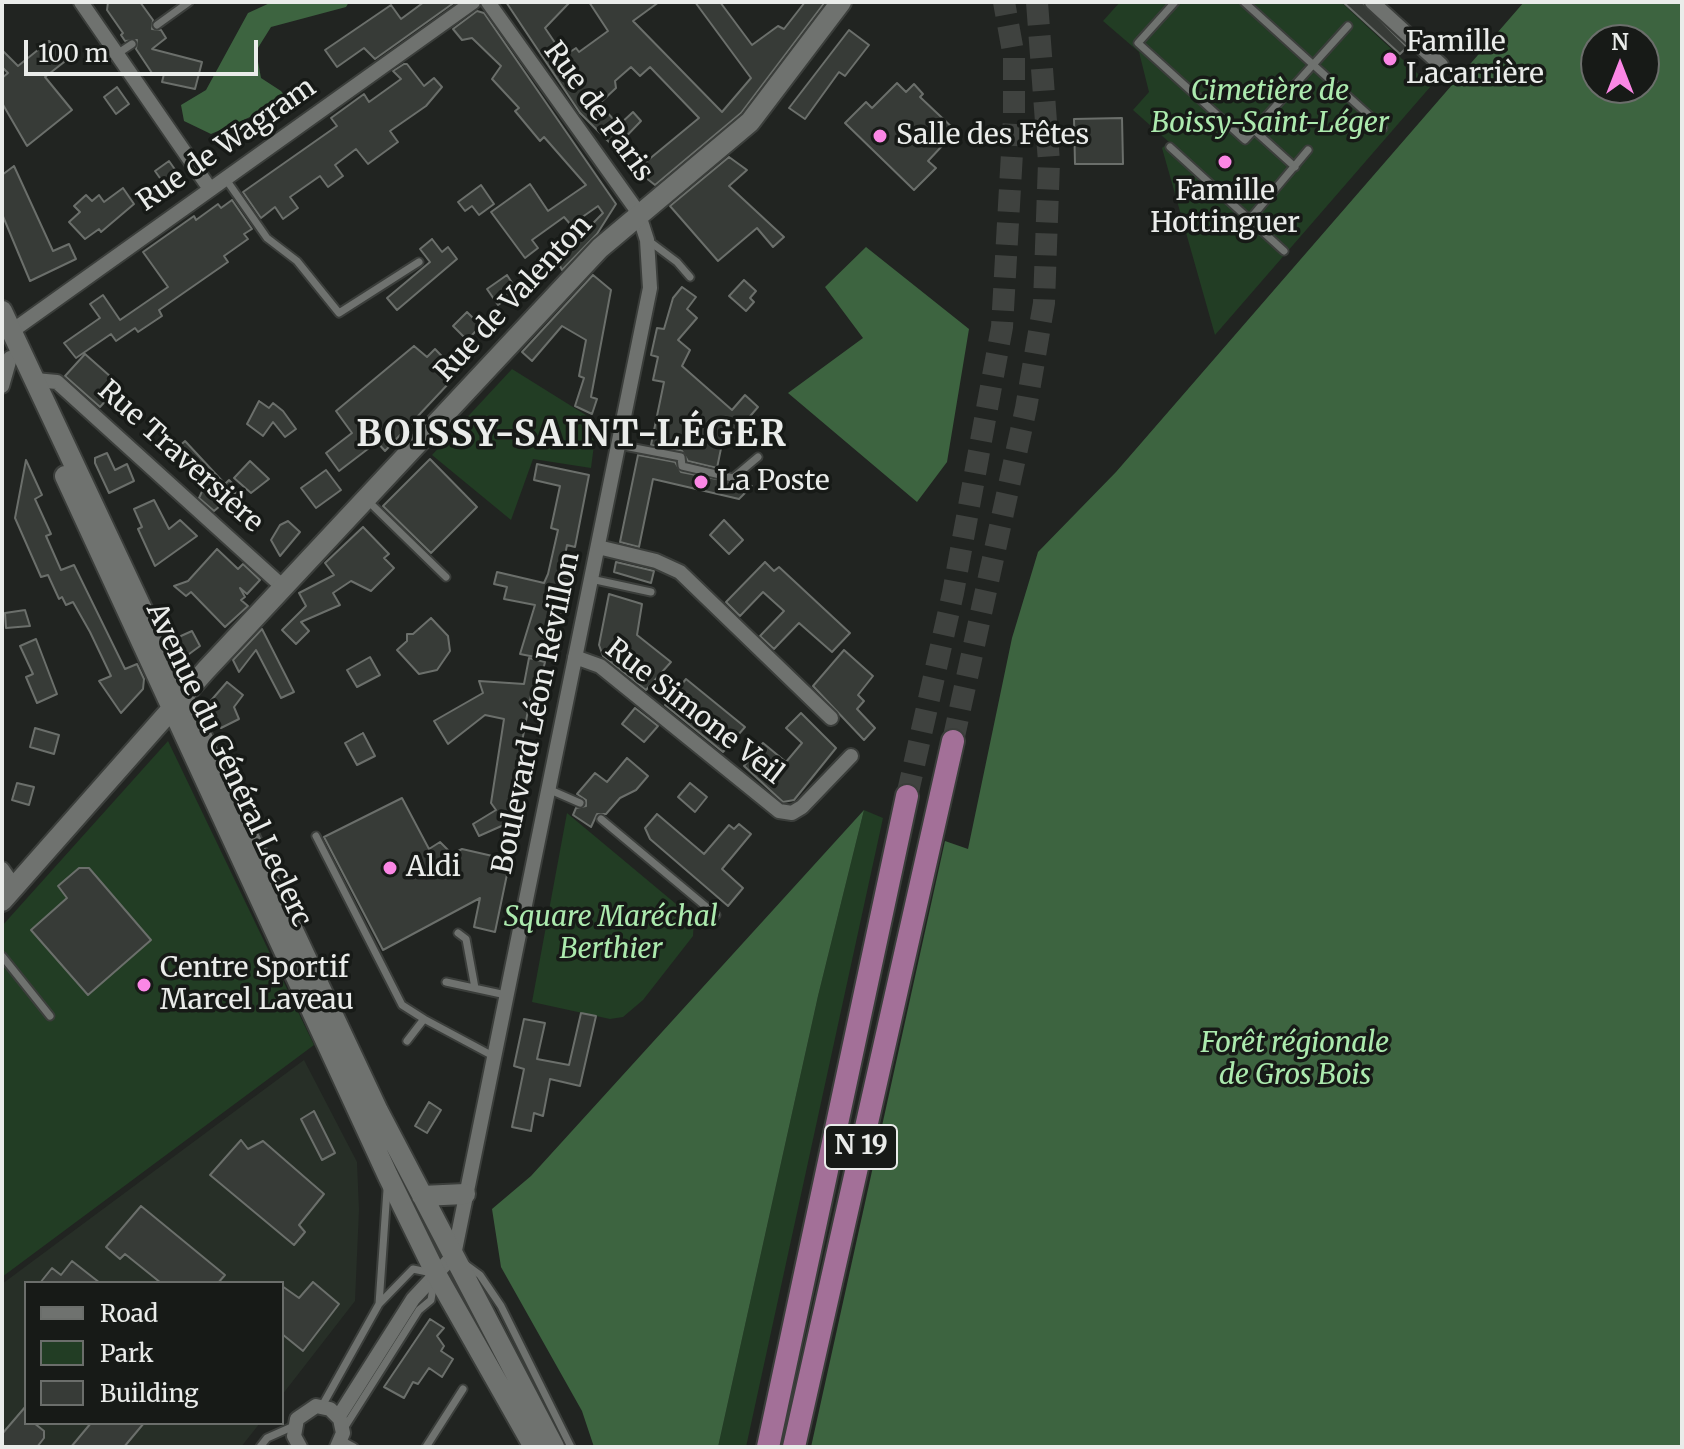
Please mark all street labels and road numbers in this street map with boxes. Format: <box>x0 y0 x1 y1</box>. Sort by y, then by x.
street label: Rue de Paris <box>536 36 660 188</box>
street label: Rue de Wagram <box>131 71 323 219</box>
street label: Rue de Valenton <box>428 209 600 389</box>
street label: Rue Traversière <box>91 374 269 540</box>
street label: Boulevard Léon Révillon <box>486 549 588 877</box>
street label: Avenue du Général Leclerc <box>138 598 318 932</box>
street label: Rue Simone Veil <box>598 632 790 792</box>
road number: N 19 <box>825 1125 897 1169</box>

